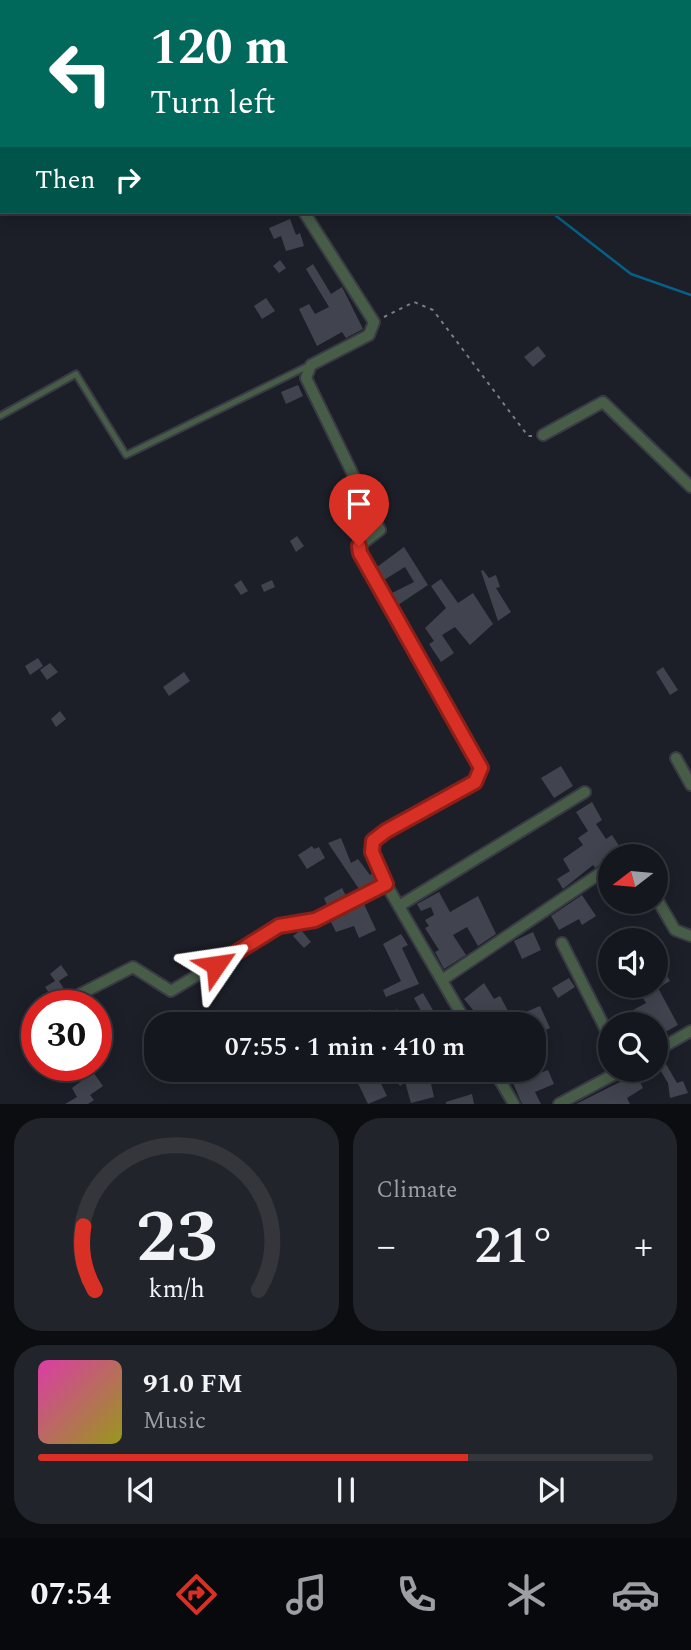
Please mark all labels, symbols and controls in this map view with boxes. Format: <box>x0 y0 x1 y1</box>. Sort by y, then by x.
text: 120 m <box>150 11 289 86</box>
icon: left <box>35 28 126 119</box>
text: Turn left <box>150 79 276 128</box>
text: Then <box>35 160 95 200</box>
icon: right <box>109 161 147 199</box>
pin <box>329 474 389 546</box>
icon: arrive <box>340 485 378 523</box>
north arrow <box>598 844 668 914</box>
map controls <box>598 844 668 1082</box>
position arrow <box>179 928 253 1002</box>
button: sound <box>598 928 668 998</box>
speed limit sign: 30 <box>21 990 112 1081</box>
button: search <box>598 1012 668 1082</box>
text: 07:55 · 1 min · 410 m <box>225 1027 465 1067</box>
text: Climate <box>377 1173 457 1208</box>
text: 23 <box>135 1184 217 1295</box>
text: 21° <box>474 1207 556 1286</box>
text: − <box>377 1218 396 1276</box>
text: + <box>634 1218 653 1276</box>
text: km/h <box>148 1271 204 1309</box>
text: 91.0 FM <box>143 1364 243 1404</box>
text: Music <box>143 1404 206 1439</box>
icon: previous <box>122 1471 160 1509</box>
icon: pause <box>327 1471 365 1509</box>
icon: next <box>532 1471 570 1509</box>
text: 07:54 <box>30 1570 111 1619</box>
icon: directions <box>172 1570 221 1619</box>
icon: music <box>282 1570 331 1619</box>
icon: phone <box>392 1570 441 1619</box>
icon: climate <box>502 1570 551 1619</box>
icon: car <box>611 1570 660 1619</box>

